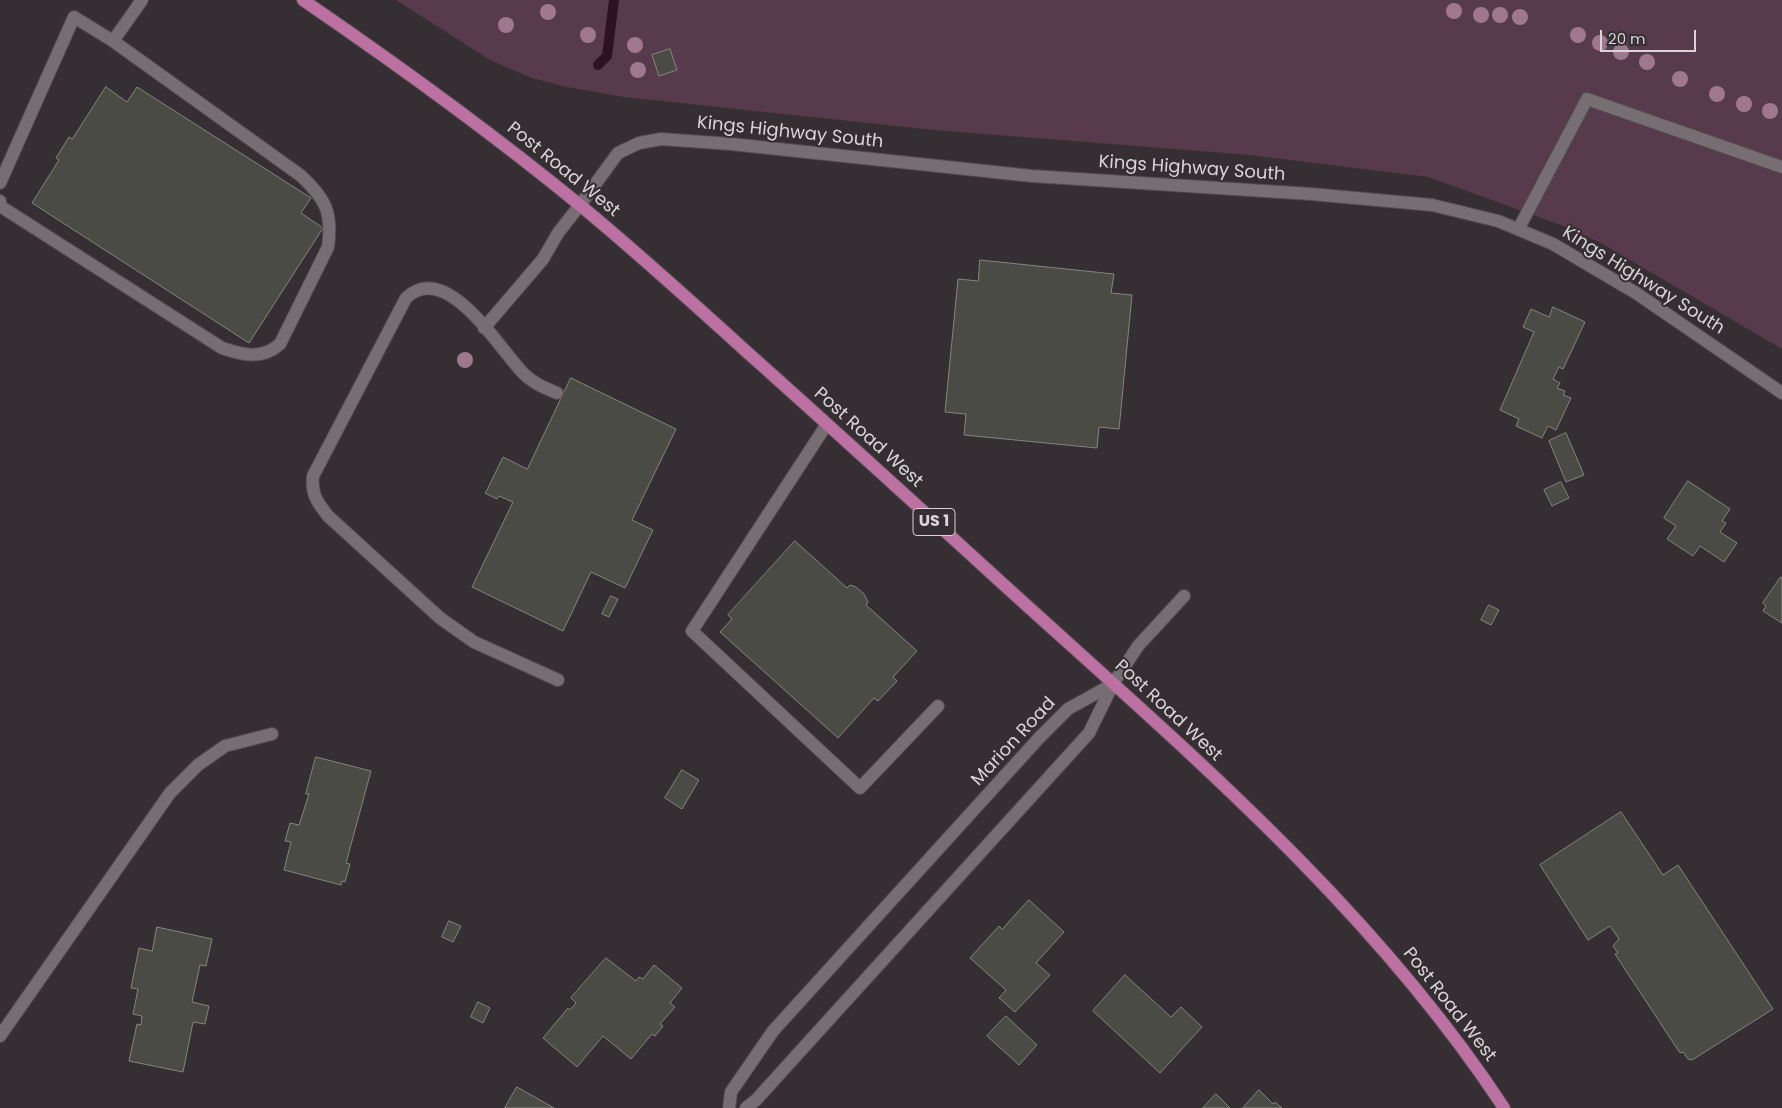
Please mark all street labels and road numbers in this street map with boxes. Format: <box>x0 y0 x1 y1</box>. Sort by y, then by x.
street label: Kings Highway South <box>696 112 884 154</box>
street label: Post Road West <box>502 118 624 222</box>
street label: Kings Highway South <box>1098 152 1286 186</box>
street label: Kings Highway South <box>1558 222 1728 340</box>
street label: Post Road West <box>809 383 927 493</box>
road number: US 1 <box>913 508 955 536</box>
street label: Post Road West <box>1110 656 1226 766</box>
street label: Marion Road <box>967 693 1061 791</box>
street label: Post Road West <box>1398 944 1500 1066</box>

